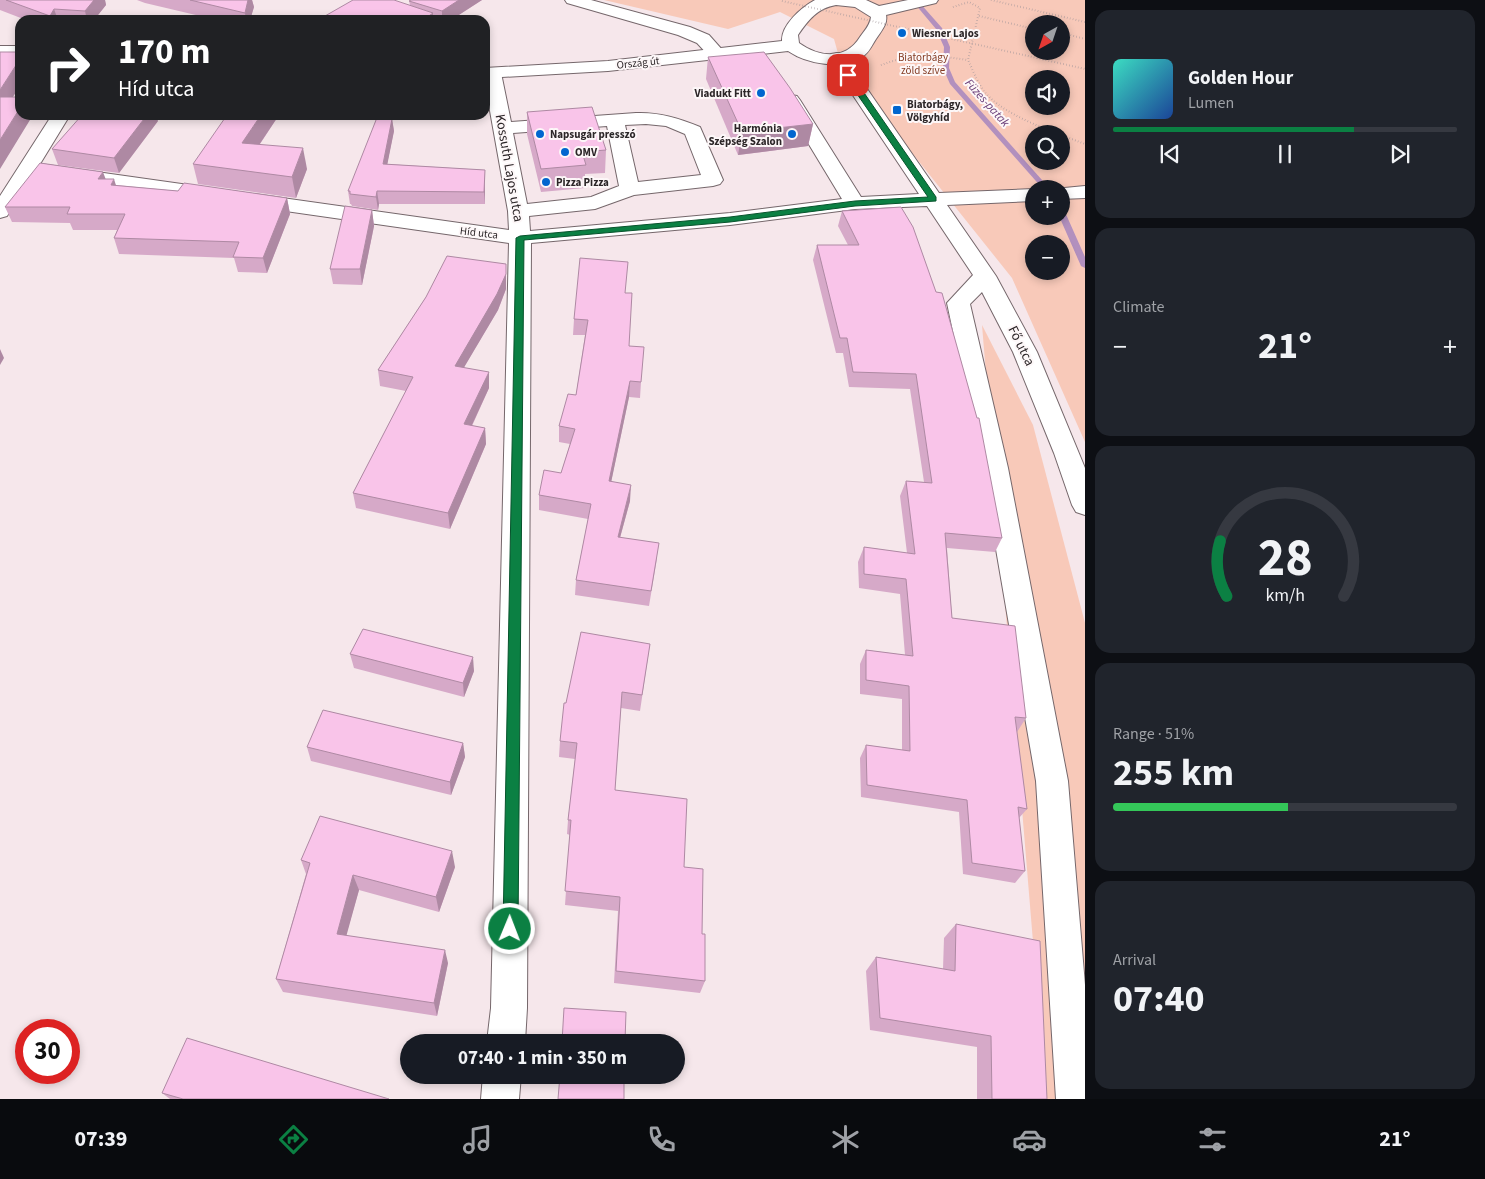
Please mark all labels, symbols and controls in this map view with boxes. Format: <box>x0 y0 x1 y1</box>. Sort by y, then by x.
north arrow <box>1025 15 1070 60</box>
map controls <box>1025 15 1070 280</box>
place label: Wiesner Lajos <box>912 26 979 41</box>
text: 170 m <box>118 27 210 77</box>
marker: Wiesner Lajos <box>896 27 908 39</box>
icon: right <box>35 35 100 100</box>
park label: Biatorbágy zöld szíve <box>898 50 948 78</box>
street label: Ország út <box>616 53 660 73</box>
pin <box>827 54 869 96</box>
icon: arrive <box>834 61 862 89</box>
text: Golden Hour <box>1188 65 1293 92</box>
button: sound <box>1025 70 1070 115</box>
text: Híd utca <box>118 73 194 105</box>
water label: Füzes-patak <box>961 75 1013 131</box>
place label: Viadukt Fitt <box>693 86 752 101</box>
marker: Viadukt Fitt <box>755 87 767 99</box>
text: Lumen <box>1188 92 1234 114</box>
place label: Biatorbágy, Völgyhíd <box>906 97 963 125</box>
marker: Biatorbágy, Völgyhíd <box>891 104 903 116</box>
street label: Kossuth Lajos utca <box>490 113 528 223</box>
place label: Harmónia Szépség Szalon <box>708 121 782 149</box>
button: search <box>1025 125 1070 170</box>
place label: Napsugár presszó <box>550 127 636 142</box>
marker: Napsugár presszó <box>534 128 546 140</box>
marker: Harmónia Szépség Szalon <box>786 128 798 140</box>
icon: previous <box>1156 140 1184 168</box>
icon: pause <box>1271 140 1299 168</box>
icon: next <box>1386 140 1414 168</box>
place label: OMV <box>575 145 598 160</box>
marker: OMV <box>559 146 571 158</box>
place label: Pizza Pizza <box>556 175 609 190</box>
marker: Pizza Pizza <box>540 176 552 188</box>
button: + <box>1025 180 1070 225</box>
street label: Híd utca <box>459 223 499 243</box>
button: − <box>1025 235 1070 280</box>
text: Climate <box>1113 296 1164 318</box>
text: 21° <box>1258 319 1312 373</box>
street label: Fő utca <box>1003 322 1039 370</box>
text: − <box>1113 327 1127 367</box>
text: + <box>1443 327 1457 367</box>
text: 28 <box>1258 522 1312 596</box>
text: km/h <box>1265 583 1305 608</box>
text: Range · 51% <box>1113 723 1194 745</box>
text: 255 km <box>1113 746 1234 800</box>
position arrow <box>483 902 535 954</box>
text: Arrival <box>1113 949 1156 971</box>
text: 07:40 <box>1113 972 1205 1026</box>
speed limit sign: 30 <box>15 1019 80 1084</box>
text: 07:40 · 1 min · 350 m <box>458 1045 627 1072</box>
icon: directions <box>276 1122 311 1157</box>
icon: music <box>460 1122 495 1157</box>
icon: phone <box>644 1122 679 1157</box>
icon: climate <box>828 1122 863 1157</box>
icon: car <box>1012 1122 1047 1157</box>
icon: filters <box>1195 1122 1230 1157</box>
text: 07:39 <box>74 1123 127 1155</box>
text: 21° <box>1379 1123 1411 1155</box>

